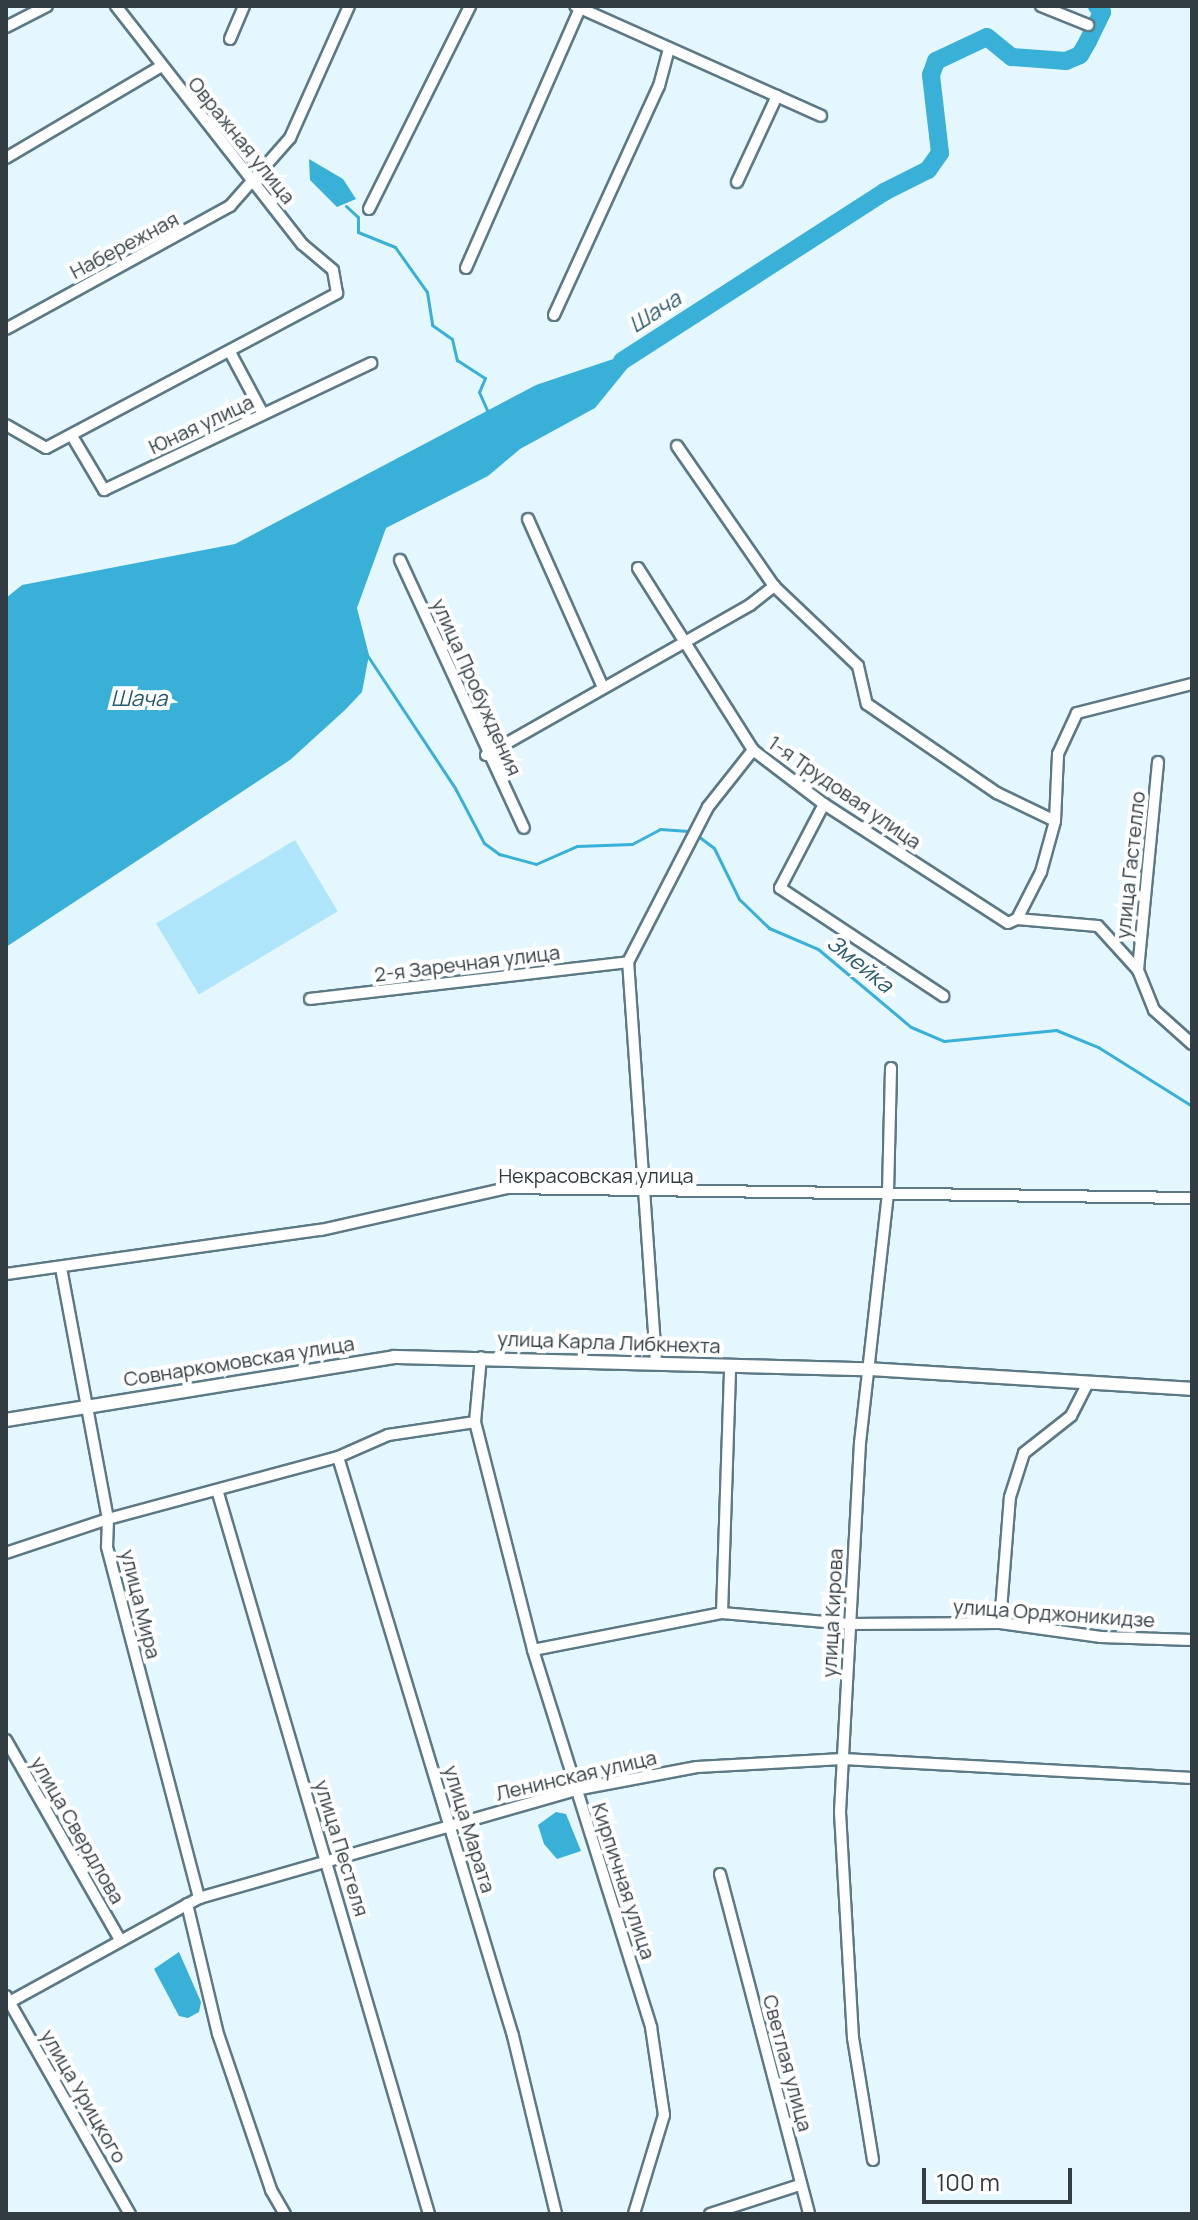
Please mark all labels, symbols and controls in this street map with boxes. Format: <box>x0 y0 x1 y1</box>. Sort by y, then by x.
street label: Овражная улица <box>183 72 301 208</box>
street label: Набережная <box>66 206 182 284</box>
water label: Шача <box>624 286 686 338</box>
street label: Юная улица <box>145 389 257 459</box>
street label: улица Пробуждения <box>427 595 527 779</box>
water label: Шача <box>111 686 167 712</box>
street label: 1-я Трудовая улица <box>764 730 926 854</box>
street label: улица Гастелло <box>1110 790 1150 940</box>
water label: Змейка <box>822 930 898 998</box>
street label: 2-я Заречная улица <box>373 940 561 986</box>
street label: Некрасовская улица <box>498 1163 694 1187</box>
street label: улица Карла Либкнехта <box>497 1326 721 1358</box>
street label: Совнаркомовская улица <box>122 1331 356 1391</box>
street label: улица Мира <box>116 1547 166 1661</box>
street label: улица Кирова <box>817 1548 847 1678</box>
street label: улица Орджоникидзе <box>952 1594 1156 1632</box>
street label: Ленинская улица <box>493 1745 659 1805</box>
street label: улица Свердлова <box>26 1752 130 1908</box>
street label: улица Марата <box>439 1762 501 1896</box>
street label: улица Пестеля <box>310 1777 374 1919</box>
street label: Кирпичная улица <box>587 1800 661 1962</box>
street label: Светлая улица <box>758 1992 818 2134</box>
street label: улица Урицкого <box>36 2025 132 2167</box>
scale bar <box>926 2152 1076 2202</box>
text: 100 m <box>936 2165 1000 2198</box>

